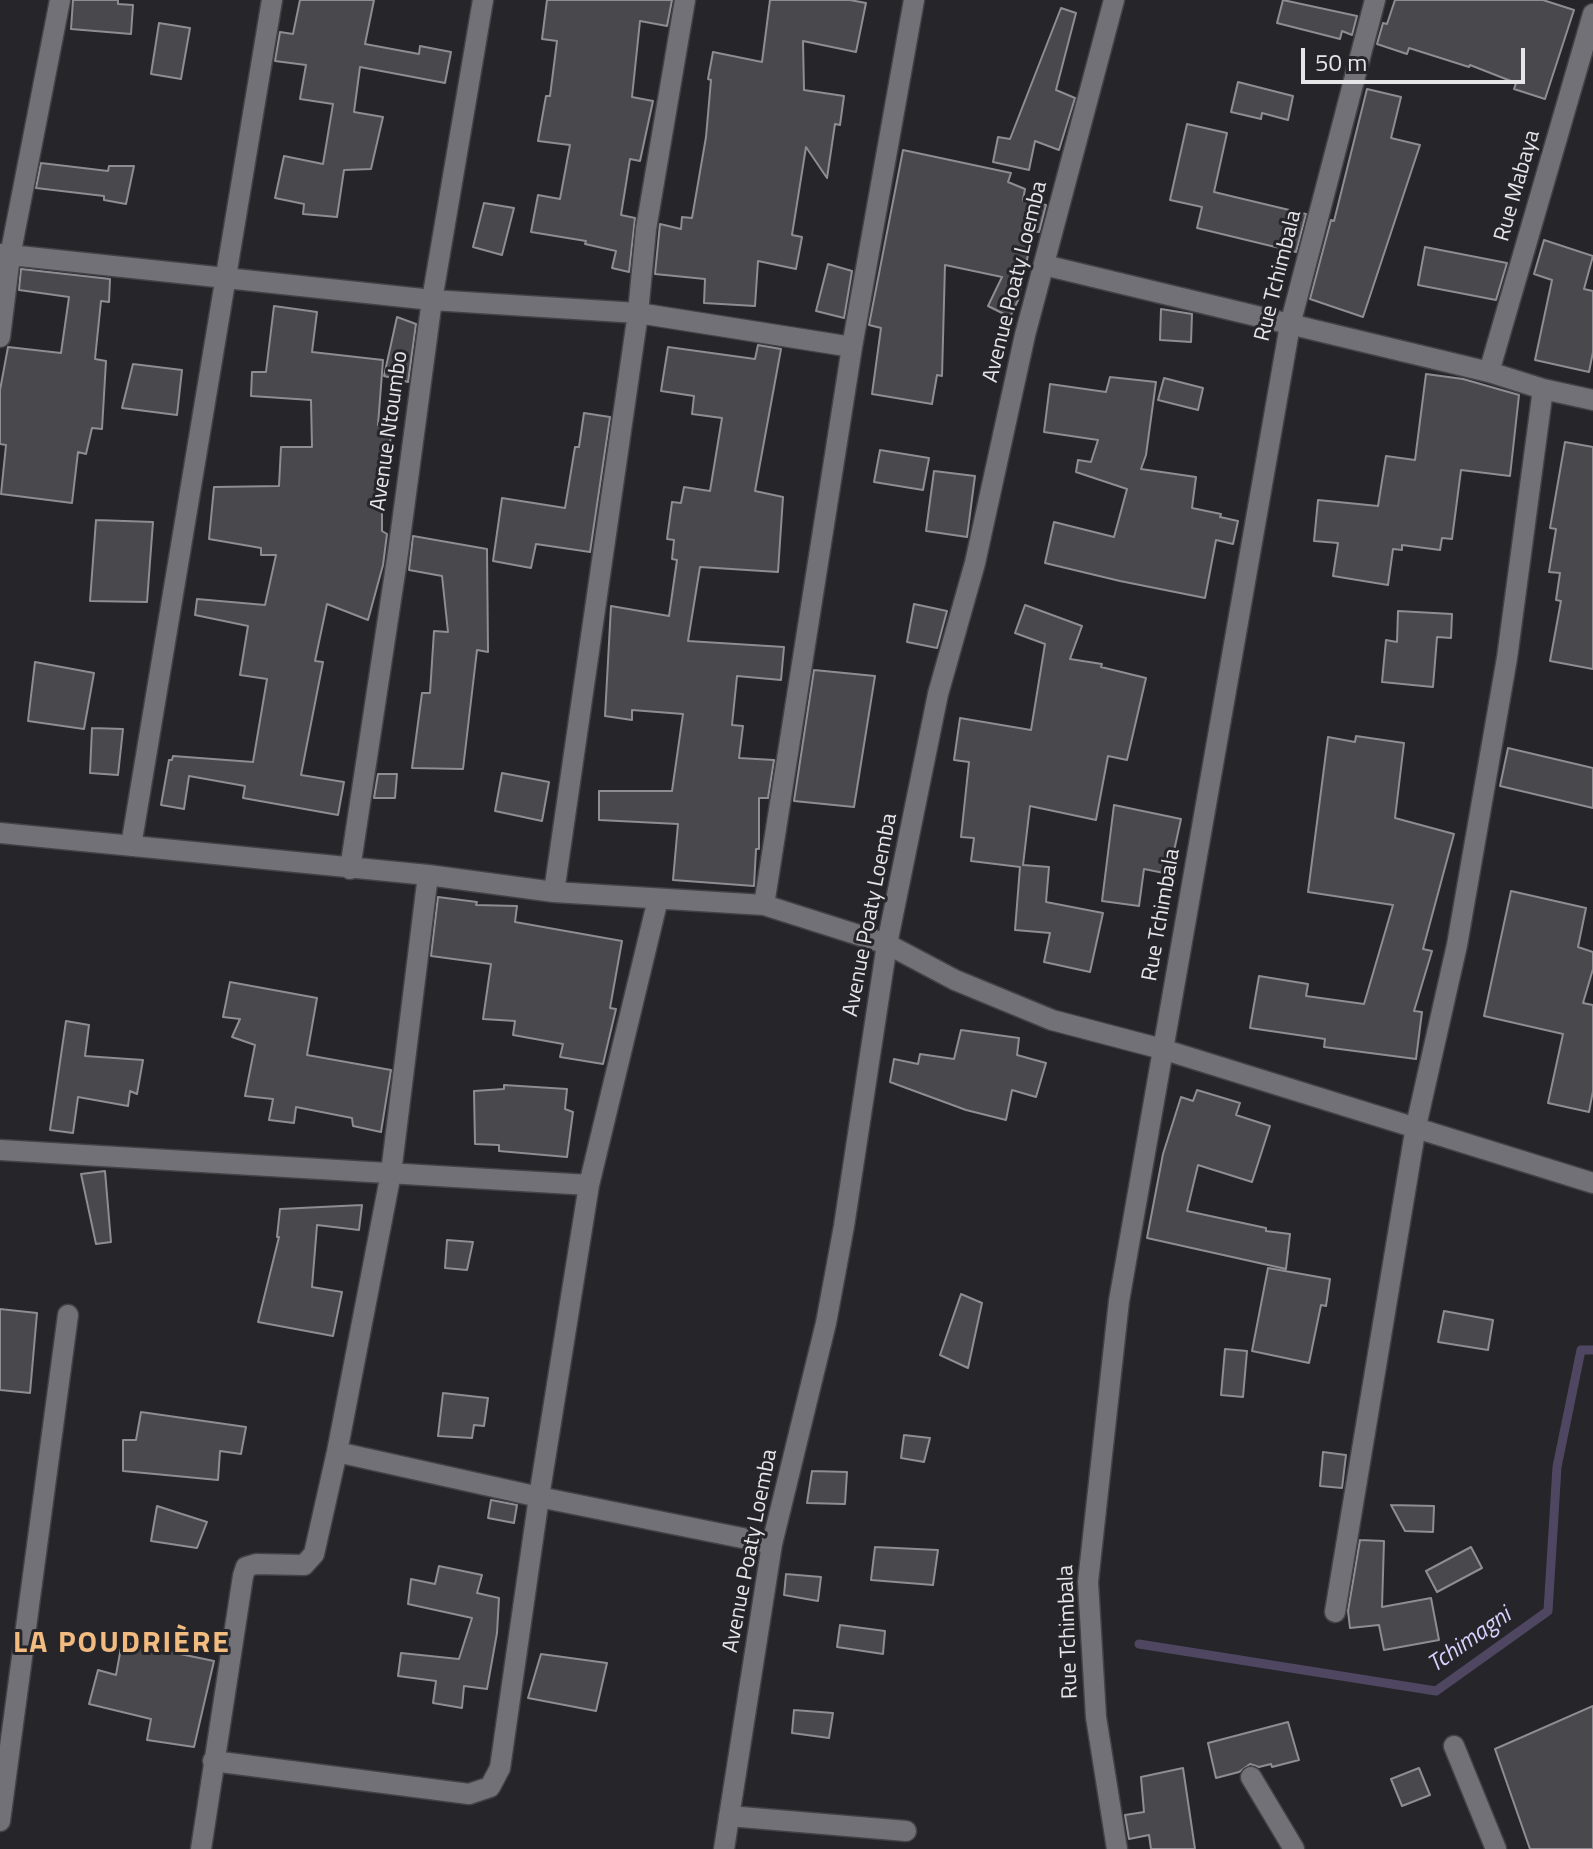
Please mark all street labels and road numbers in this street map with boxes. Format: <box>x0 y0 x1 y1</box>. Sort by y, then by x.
street label: Rue Mabaya <box>1490 127 1546 245</box>
street label: Avenue Poaty Loemba <box>978 179 1054 385</box>
street label: Rue Tchimbala <box>1250 208 1308 344</box>
street label: Avenue Ntoumbo <box>366 349 414 513</box>
street label: Avenue Poaty Loemba <box>838 811 904 1019</box>
street label: Rue Tchimbala <box>1137 847 1187 983</box>
street label: Avenue Poaty Loemba <box>718 1447 784 1655</box>
street label: Rue Tchimbala <box>1053 1565 1085 1699</box>

